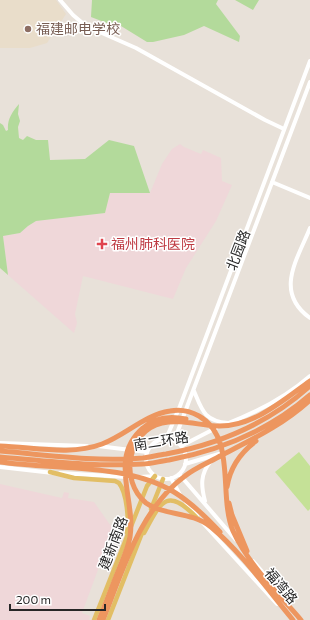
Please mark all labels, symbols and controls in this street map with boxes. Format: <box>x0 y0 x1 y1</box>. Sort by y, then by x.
place label: 福建邮电学校 <box>36 20 120 37</box>
marker: 福建邮电学校 <box>23 24 33 34</box>
street label: 北园路 <box>222 227 253 272</box>
place label: 福州肺科医院 <box>111 235 195 252</box>
marker: 福州肺科医院 <box>96 238 108 250</box>
street label: 南二环路 <box>132 428 190 453</box>
street label: 建新南路 <box>95 514 131 572</box>
street label: 福湾路 <box>261 564 301 607</box>
scale bar <box>10 586 105 612</box>
text: 200 m <box>16 592 51 606</box>

